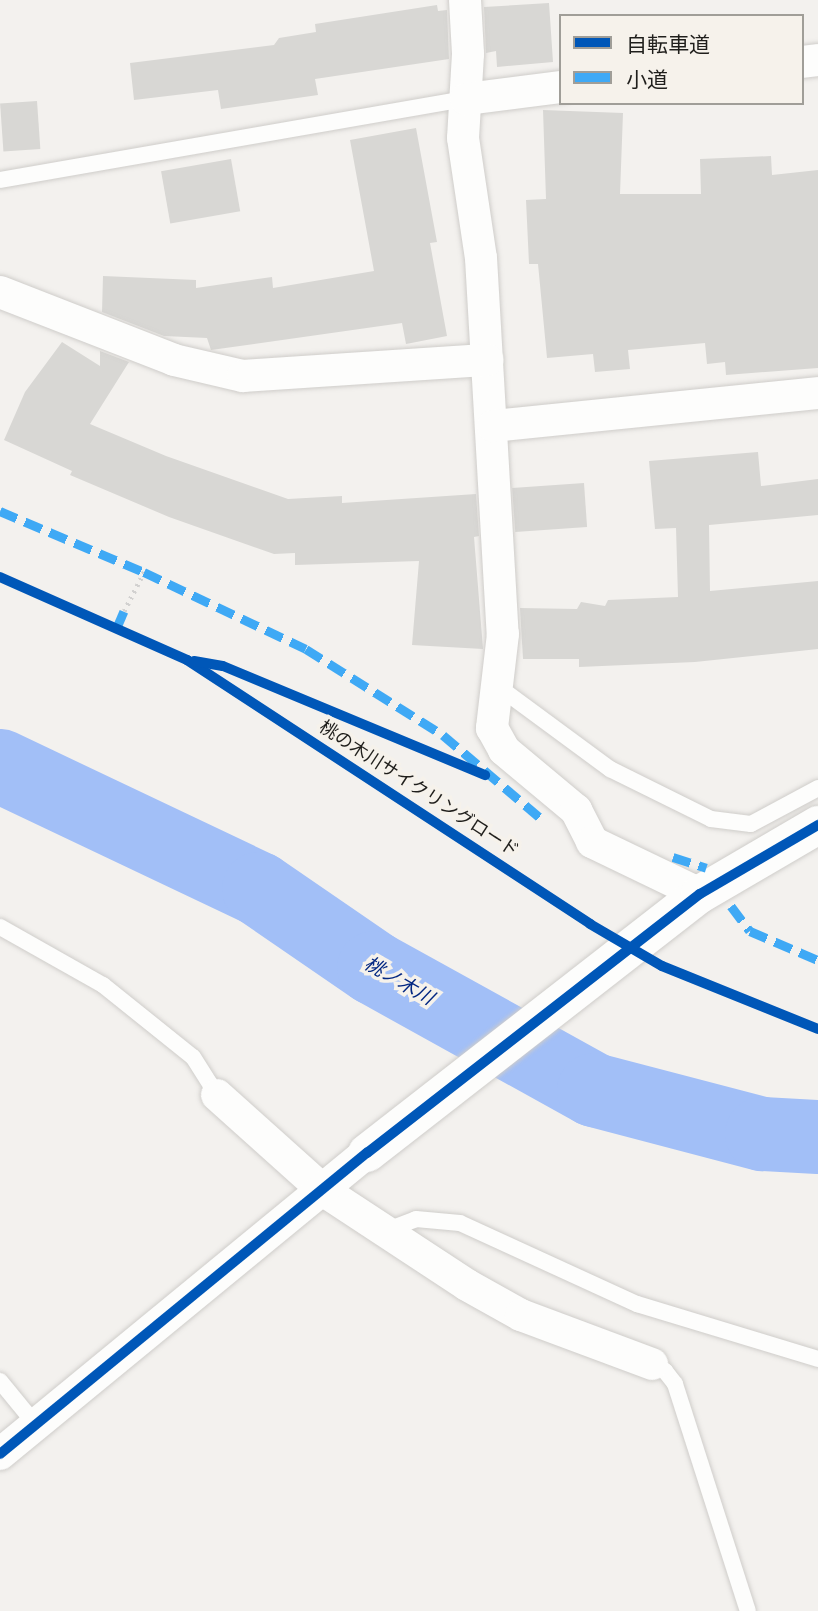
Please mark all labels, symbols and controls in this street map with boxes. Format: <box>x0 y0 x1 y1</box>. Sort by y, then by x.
legend <box>559 14 804 105</box>
text: 自転車道 <box>626 33 710 57</box>
text: 小道 <box>626 68 668 92</box>
street label: 桃の木川サイクリングロード <box>315 716 523 862</box>
water label: 桃ノ木川 <box>360 952 438 1010</box>

